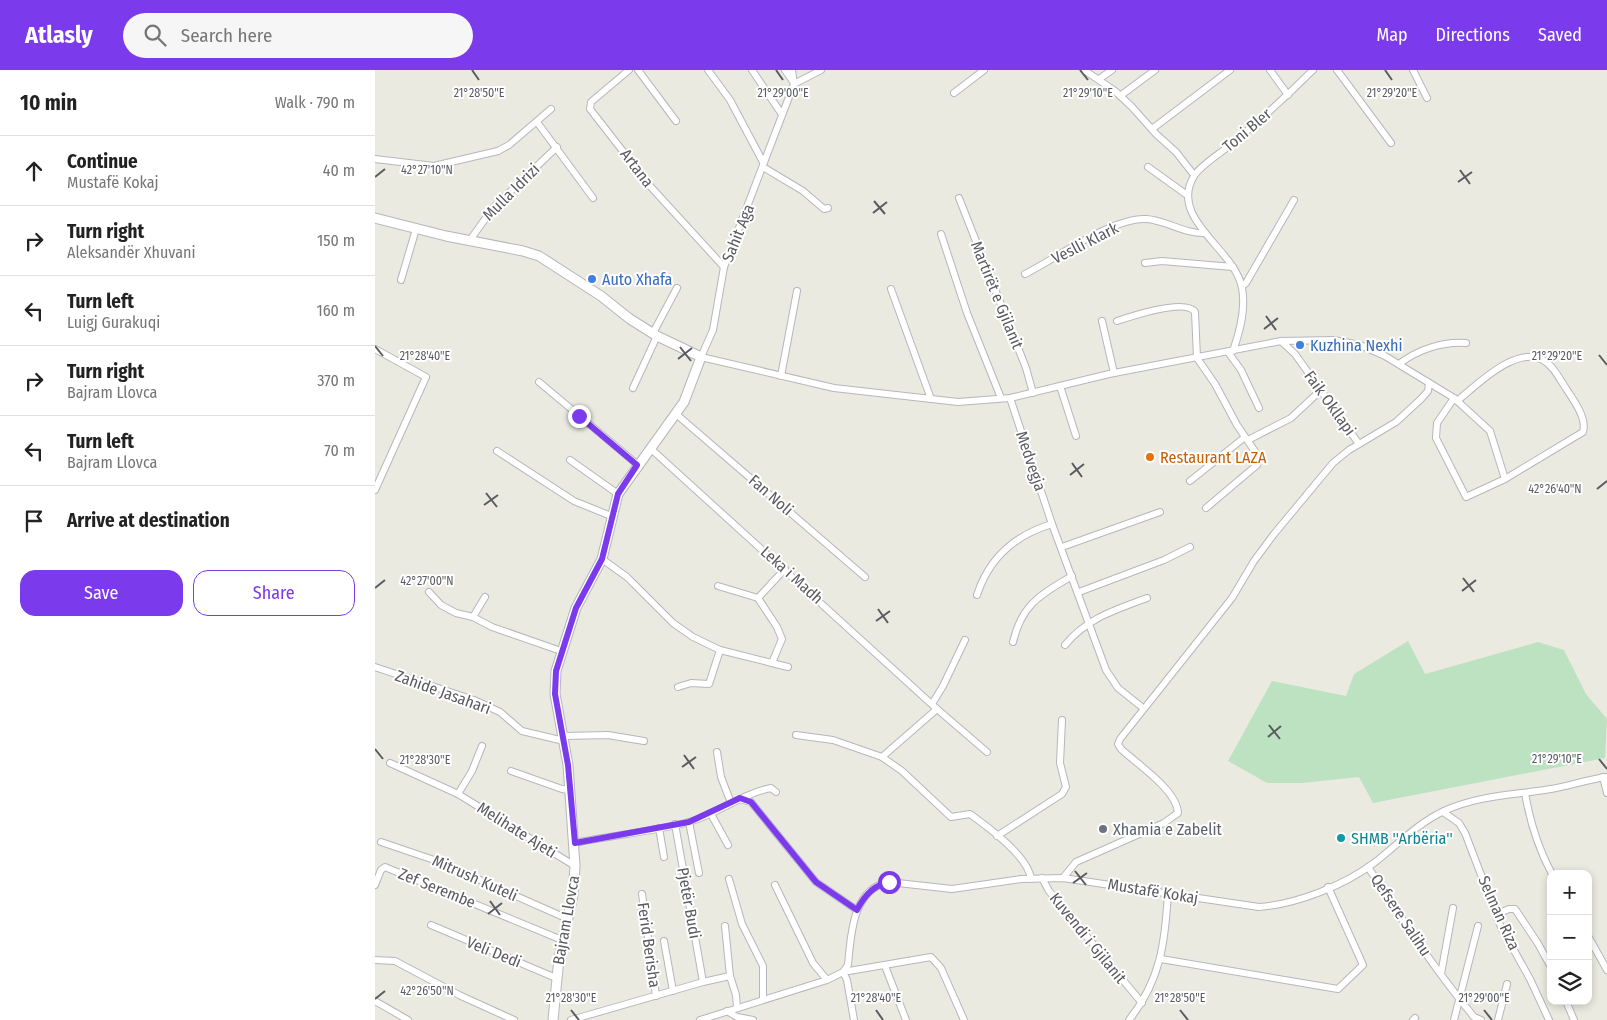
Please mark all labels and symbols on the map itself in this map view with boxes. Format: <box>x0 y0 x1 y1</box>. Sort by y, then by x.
text: 21°28'50"E <box>454 86 505 100</box>
text: 21°29'00"E <box>757 86 809 100</box>
text: 21°29'10"E <box>1063 86 1113 100</box>
text: 21°29'20"E <box>1367 86 1418 100</box>
street label: Toni Bler <box>1219 104 1275 156</box>
street label: Artana <box>616 145 658 191</box>
street label: Mulla Idrizi <box>479 160 543 224</box>
text: 42°27'10"N <box>401 163 453 177</box>
street label: Sahit Aga <box>718 201 758 265</box>
street label: Veslli Klark <box>1049 218 1122 268</box>
street label: Martirët e Gjilanit <box>967 238 1028 352</box>
place label: Auto Xhafa <box>602 270 673 289</box>
marker: Auto Xhafa <box>586 273 598 285</box>
place label: Kuzhina Nexhi <box>1310 336 1402 355</box>
marker: Kuzhina Nexhi <box>1294 339 1306 351</box>
text: 21°28'40"E <box>400 349 451 363</box>
text: 21°29'20"E <box>1532 349 1583 363</box>
street label: Faik Okllapi <box>1300 367 1360 439</box>
route end <box>568 405 591 428</box>
street label: Medvegja <box>1012 428 1050 494</box>
place label: Restaurant LAZA <box>1160 448 1267 467</box>
marker: Restaurant LAZA <box>1144 451 1156 463</box>
street label: Fan Noli <box>745 471 797 519</box>
text: 42°26'40"N <box>1528 482 1582 496</box>
street label: Leka i Madh <box>757 542 827 608</box>
text: 42°27'00"N <box>400 574 454 588</box>
street label: Zahide Jasahari <box>393 666 493 718</box>
text: 21°29'10"E <box>1532 752 1582 766</box>
text: 21°28'30"E <box>400 753 451 767</box>
street label: Melihate Ajeti <box>474 798 560 862</box>
place label: Xhamia e Zabelit <box>1113 820 1223 839</box>
marker: Xhamia e Zabelit <box>1097 823 1109 835</box>
place label: SHMB ''Arbëria'' <box>1351 829 1453 848</box>
marker: SHMB ''Arbëria'' <box>1335 832 1347 844</box>
street label: Mitrush Kuteli <box>429 851 521 905</box>
street label: Zef Serembe <box>396 864 478 912</box>
street label: Pjetër Budi <box>673 866 705 940</box>
street label: Qefsere Salihu <box>1367 870 1435 960</box>
route start <box>878 871 901 894</box>
street label: Selman Riza <box>1474 873 1524 953</box>
street label: Bajram Llovca <box>549 874 583 966</box>
street label: Mustafë Kokaj <box>1106 874 1200 908</box>
street label: Kuvendi i Gjilanit <box>1046 889 1131 988</box>
street label: Ferid Berisha <box>634 901 664 989</box>
street label: Veli Dedi <box>464 932 524 972</box>
text: 42°26'50"N <box>400 984 454 998</box>
text: 21°28'30"E <box>546 991 597 1005</box>
text: 21°28'40"E <box>851 991 902 1005</box>
text: 21°28'50"E <box>1155 991 1206 1005</box>
text: 21°29'00"E <box>1458 991 1510 1005</box>

